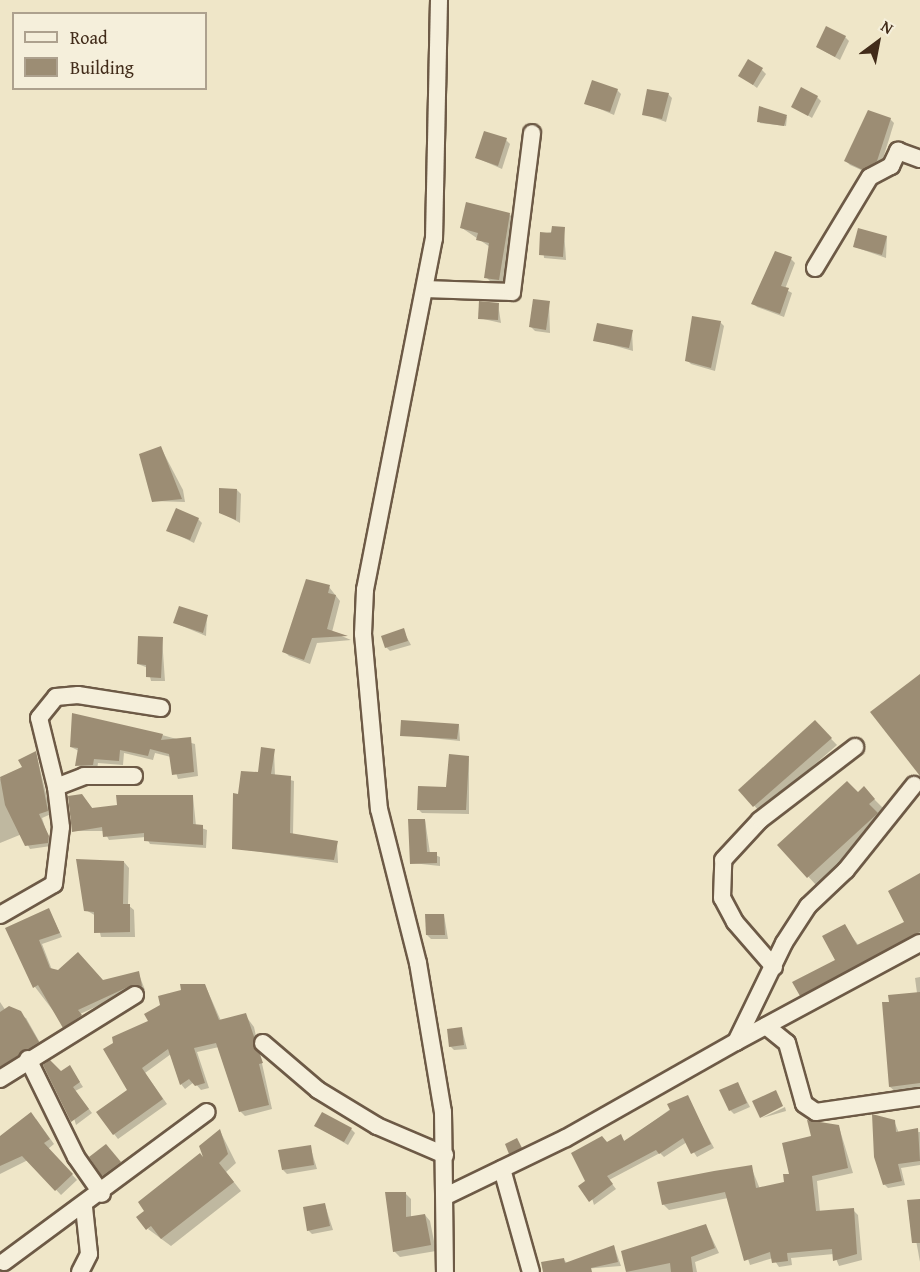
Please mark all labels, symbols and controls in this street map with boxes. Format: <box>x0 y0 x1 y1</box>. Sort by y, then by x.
legend <box>12 12 207 90</box>
north arrow <box>848 12 908 72</box>
text: N <box>877 14 898 40</box>
text: Road <box>70 24 108 51</box>
text: Building <box>70 54 134 81</box>

